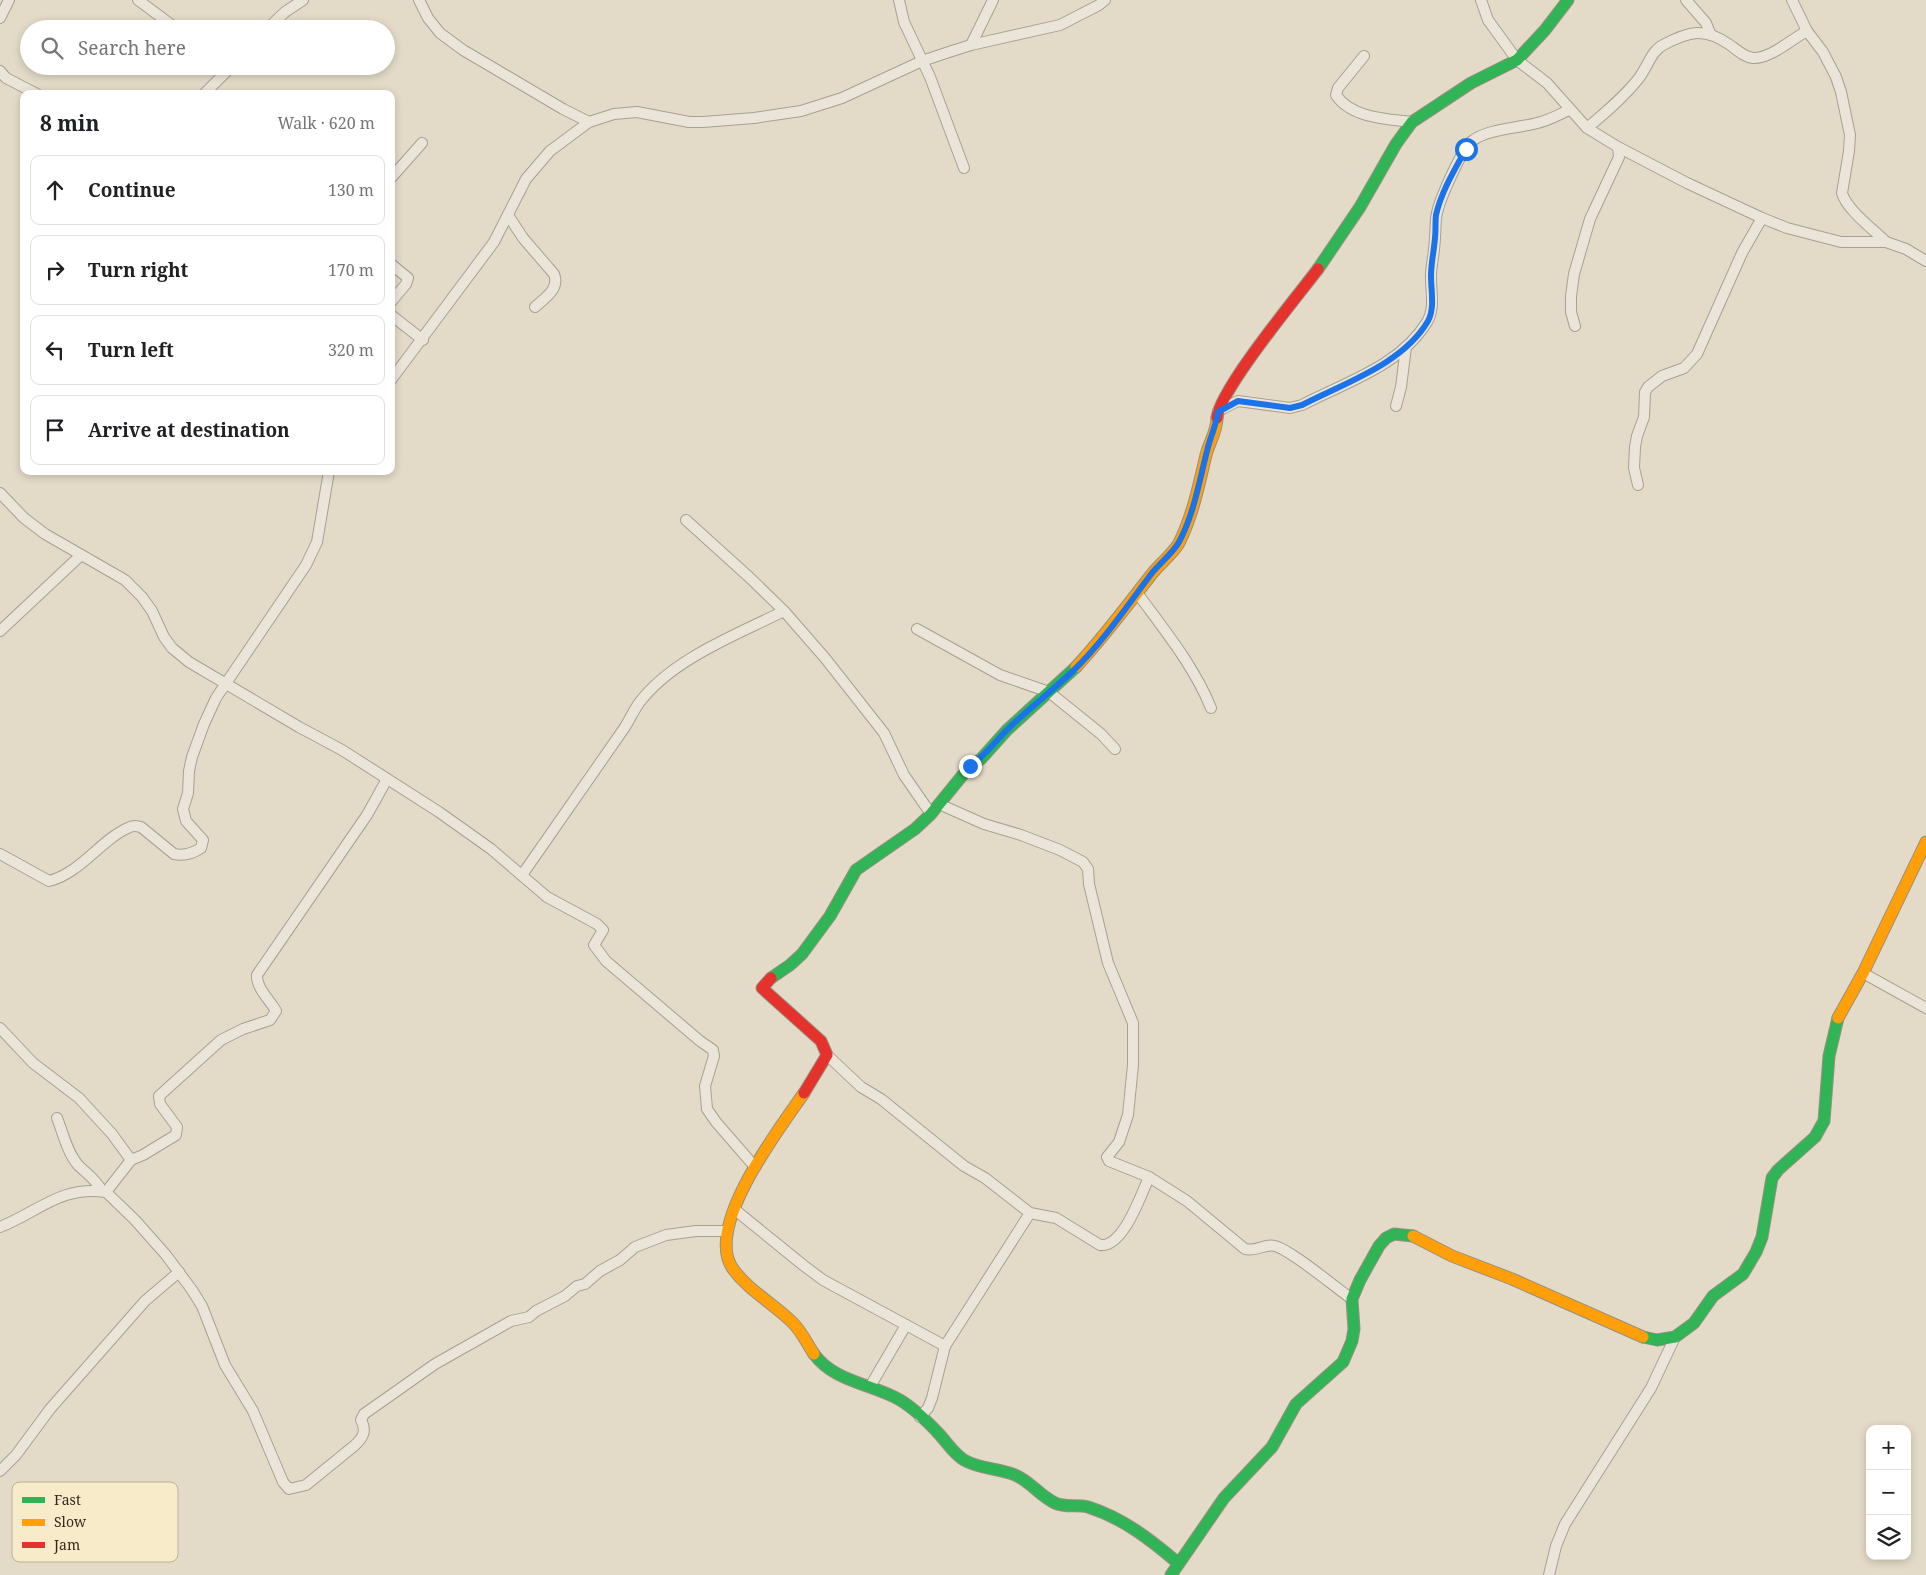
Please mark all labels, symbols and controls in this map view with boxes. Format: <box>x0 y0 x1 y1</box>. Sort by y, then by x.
search box <box>20 20 395 75</box>
icon: search <box>38 34 66 62</box>
text: Search here <box>78 35 186 61</box>
text: 8 min <box>40 109 99 137</box>
text: Walk · 620 m <box>278 112 375 134</box>
route start <box>1455 138 1478 161</box>
icon: ahead <box>41 176 69 204</box>
text: Continue <box>88 177 176 203</box>
text: 130 m <box>328 179 374 201</box>
icon: right <box>41 256 69 284</box>
text: Turn right <box>88 257 188 283</box>
text: 170 m <box>328 259 374 281</box>
icon: left <box>41 336 69 364</box>
text: Turn left <box>88 337 174 363</box>
text: 320 m <box>328 339 374 361</box>
icon: arrive <box>41 416 69 444</box>
text: Arrive at destination <box>88 417 290 443</box>
route end <box>959 755 982 778</box>
map controls <box>1866 1425 1911 1560</box>
button: + <box>1866 1425 1911 1470</box>
button: − <box>1866 1470 1911 1515</box>
legend <box>12 1482 178 1562</box>
text: Fast <box>54 1490 81 1509</box>
text: Slow <box>54 1512 87 1531</box>
button: layers <box>1866 1515 1911 1560</box>
text: Jam <box>53 1535 80 1554</box>

